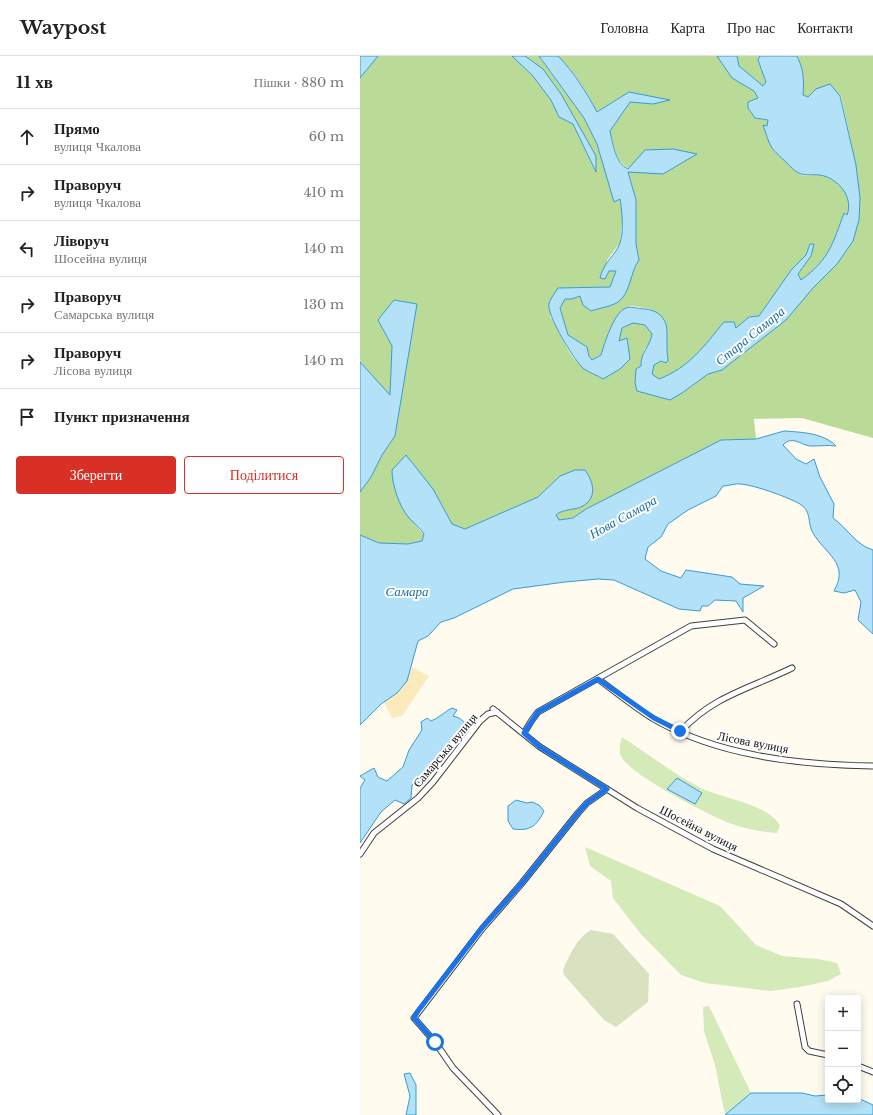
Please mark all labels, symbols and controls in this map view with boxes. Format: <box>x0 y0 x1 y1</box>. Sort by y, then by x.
text: Waypost <box>20 16 106 39</box>
text: Головна <box>600 19 648 37</box>
text: Карта <box>670 19 705 37</box>
text: Про нас <box>727 19 775 37</box>
text: Контакти <box>797 19 853 37</box>
text: 11 хв <box>16 72 53 93</box>
text: Пішки · 880 m <box>254 74 344 91</box>
text: Прямо <box>54 119 100 138</box>
icon: ahead <box>16 126 38 148</box>
text: 60 m <box>309 128 344 145</box>
text: вулиця Чкалова <box>54 138 141 155</box>
text: Праворуч <box>54 175 121 194</box>
icon: right <box>16 182 38 204</box>
text: 410 m <box>304 184 344 201</box>
text: вулиця Чкалова <box>54 194 141 211</box>
text: Ліворуч <box>54 231 109 250</box>
icon: left <box>16 238 38 260</box>
text: 140 m <box>304 240 344 257</box>
text: Шосейна вулиця <box>54 250 147 267</box>
text: Праворуч <box>54 287 121 306</box>
icon: right <box>16 294 38 316</box>
text: 130 m <box>303 296 344 313</box>
water label: Стара Самара <box>712 302 789 369</box>
text: Самарська вулиця <box>54 306 154 323</box>
text: Праворуч <box>54 343 121 362</box>
icon: right <box>16 350 38 372</box>
text: 140 m <box>304 352 344 369</box>
text: Лісова вулиця <box>54 362 132 379</box>
icon: arrive <box>16 406 38 428</box>
text: Пункт призначення <box>54 407 190 426</box>
button: Зберегти <box>16 456 176 494</box>
button: Поділитися <box>184 456 344 494</box>
water label: Нова Самара <box>585 491 660 543</box>
water label: Самара <box>385 583 429 600</box>
street label: Самарська вулиця <box>410 709 481 790</box>
route end <box>671 722 689 740</box>
street label: Лісова вулиця <box>716 728 790 756</box>
street label: Шосейна вулиця <box>657 802 741 854</box>
map controls <box>825 995 861 1103</box>
button: + <box>825 995 861 1031</box>
button: − <box>825 1031 861 1067</box>
route start <box>426 1033 444 1051</box>
button: locate <box>825 1067 861 1103</box>

